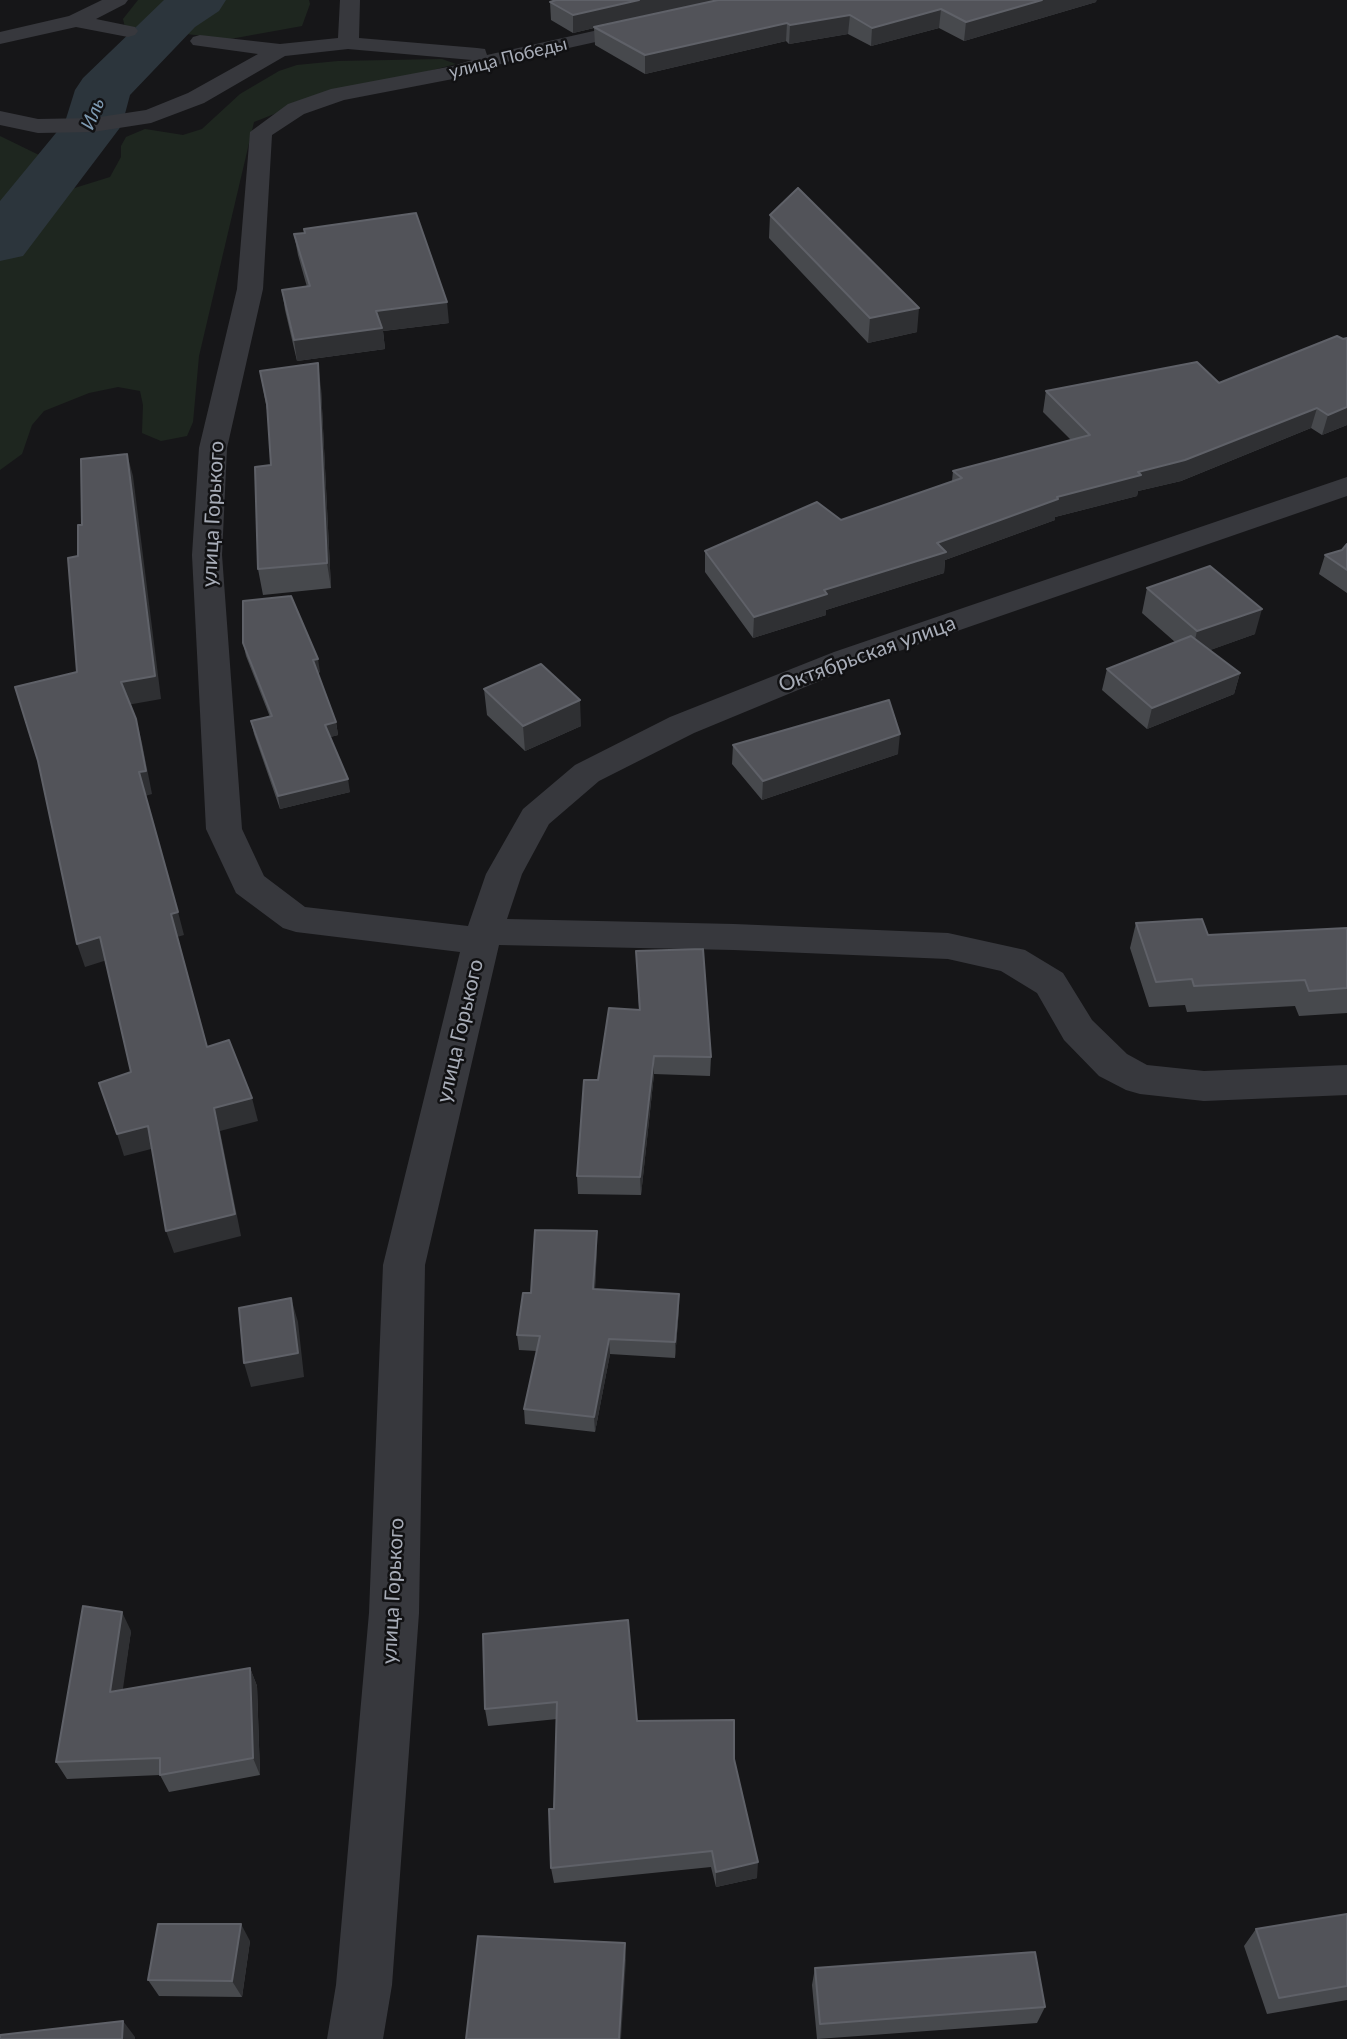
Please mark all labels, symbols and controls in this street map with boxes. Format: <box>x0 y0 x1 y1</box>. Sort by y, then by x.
street label: улица Победы <box>447 33 569 83</box>
water label: Иль <box>76 95 110 133</box>
street label: улица Горького <box>197 440 229 588</box>
street label: Октябрьская улица <box>775 610 959 698</box>
street label: улица Горького <box>431 957 489 1105</box>
street label: улица Горького <box>377 1517 409 1665</box>

